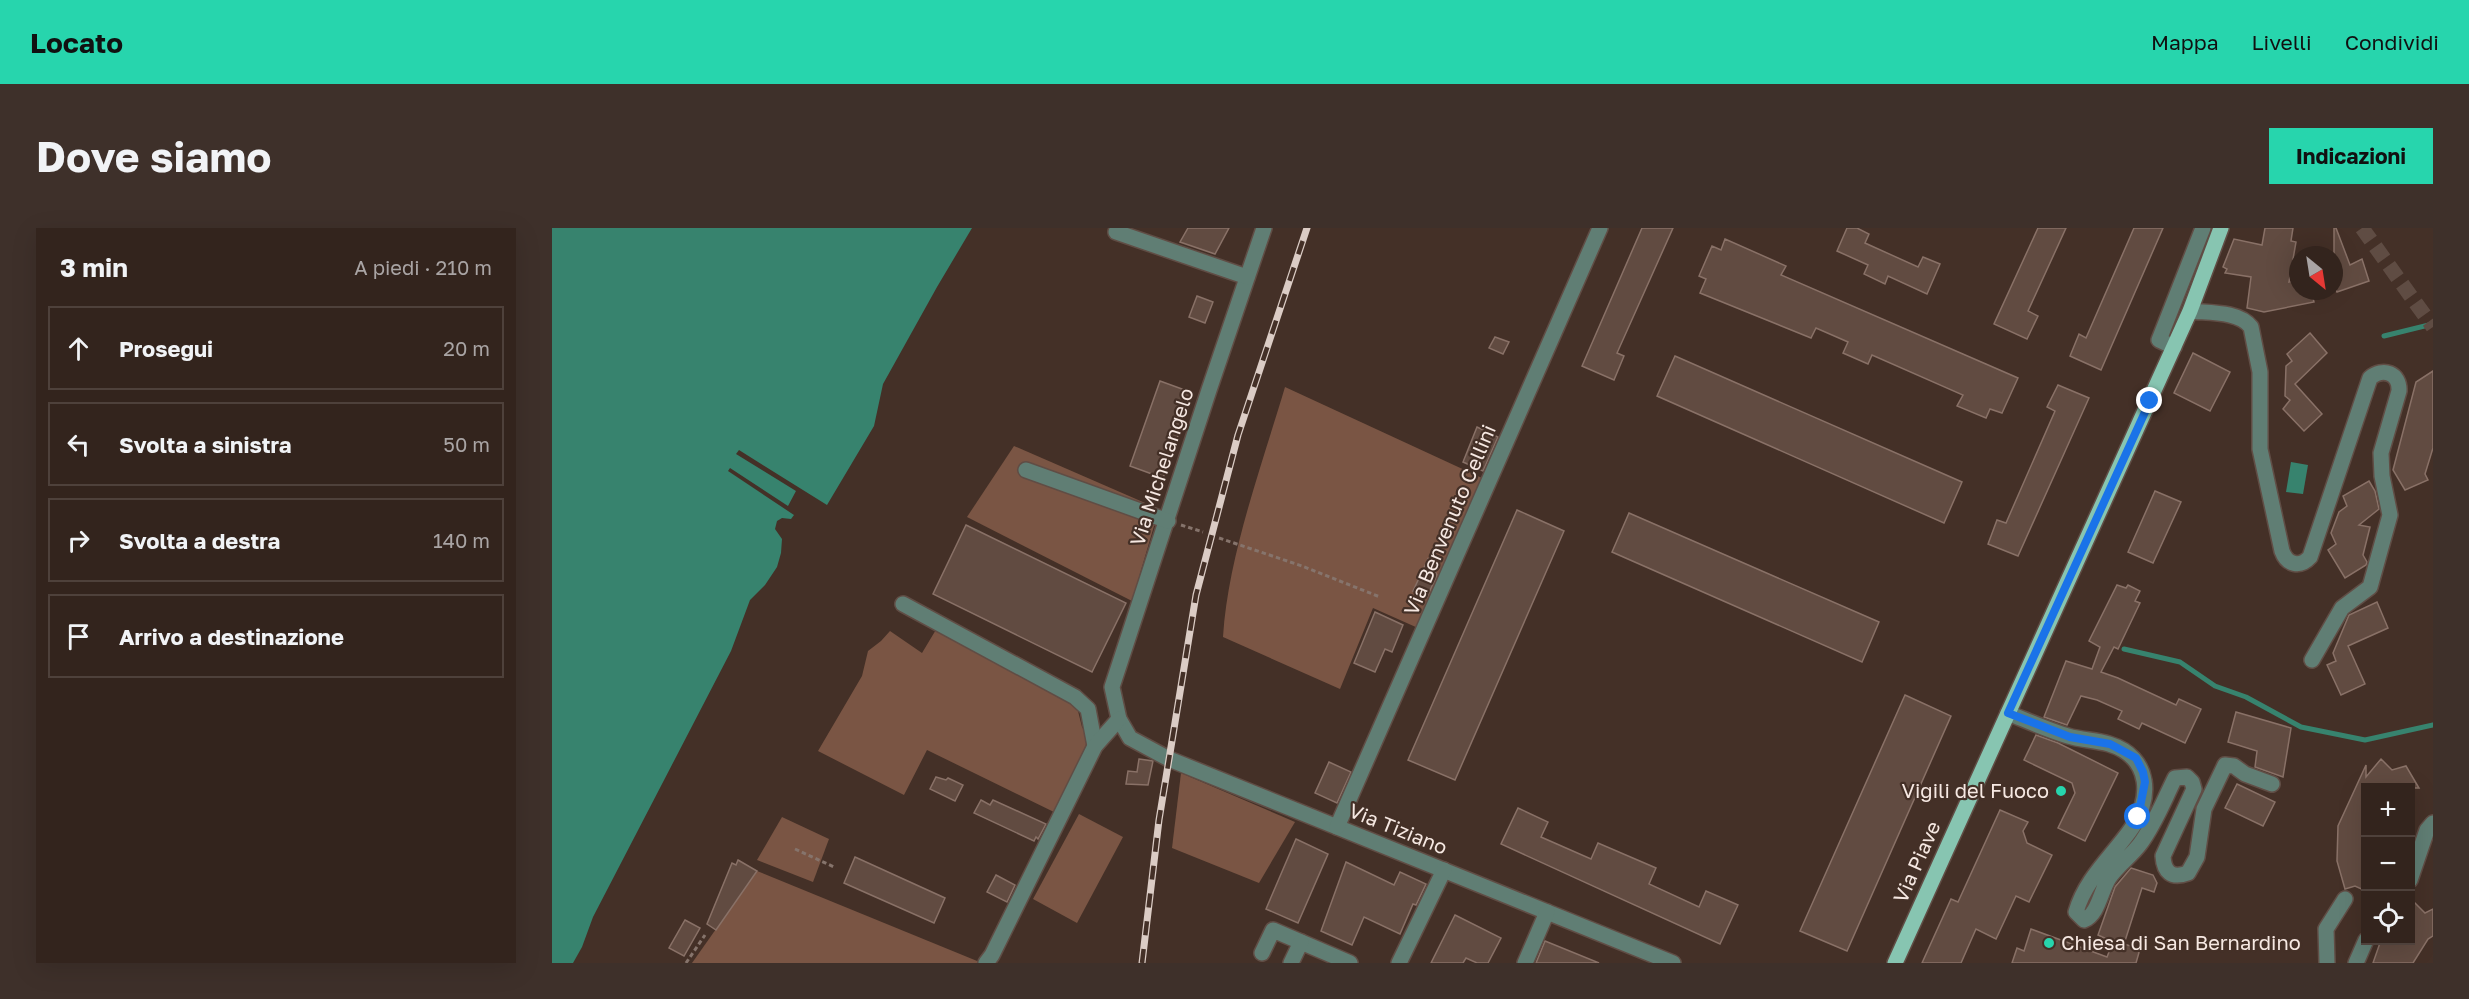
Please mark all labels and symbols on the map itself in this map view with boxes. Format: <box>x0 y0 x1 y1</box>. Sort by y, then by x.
north arrow <box>2289 246 2343 300</box>
street label: Via Michelangelo <box>1124 385 1198 549</box>
route end <box>2136 387 2162 413</box>
street label: Via Benvenuto Cellini <box>1398 421 1500 619</box>
place label: Vigili del Fuoco <box>1902 778 2049 802</box>
marker: Vigili del Fuoco <box>2054 784 2068 798</box>
street label: Via Tiziano <box>1346 797 1451 859</box>
route start <box>2124 803 2150 829</box>
street label: Via Piave <box>1887 817 1945 906</box>
place label: Chiesa di San Bernardino <box>2061 930 2301 954</box>
marker: Chiesa di San Bernardino <box>2042 936 2056 950</box>

